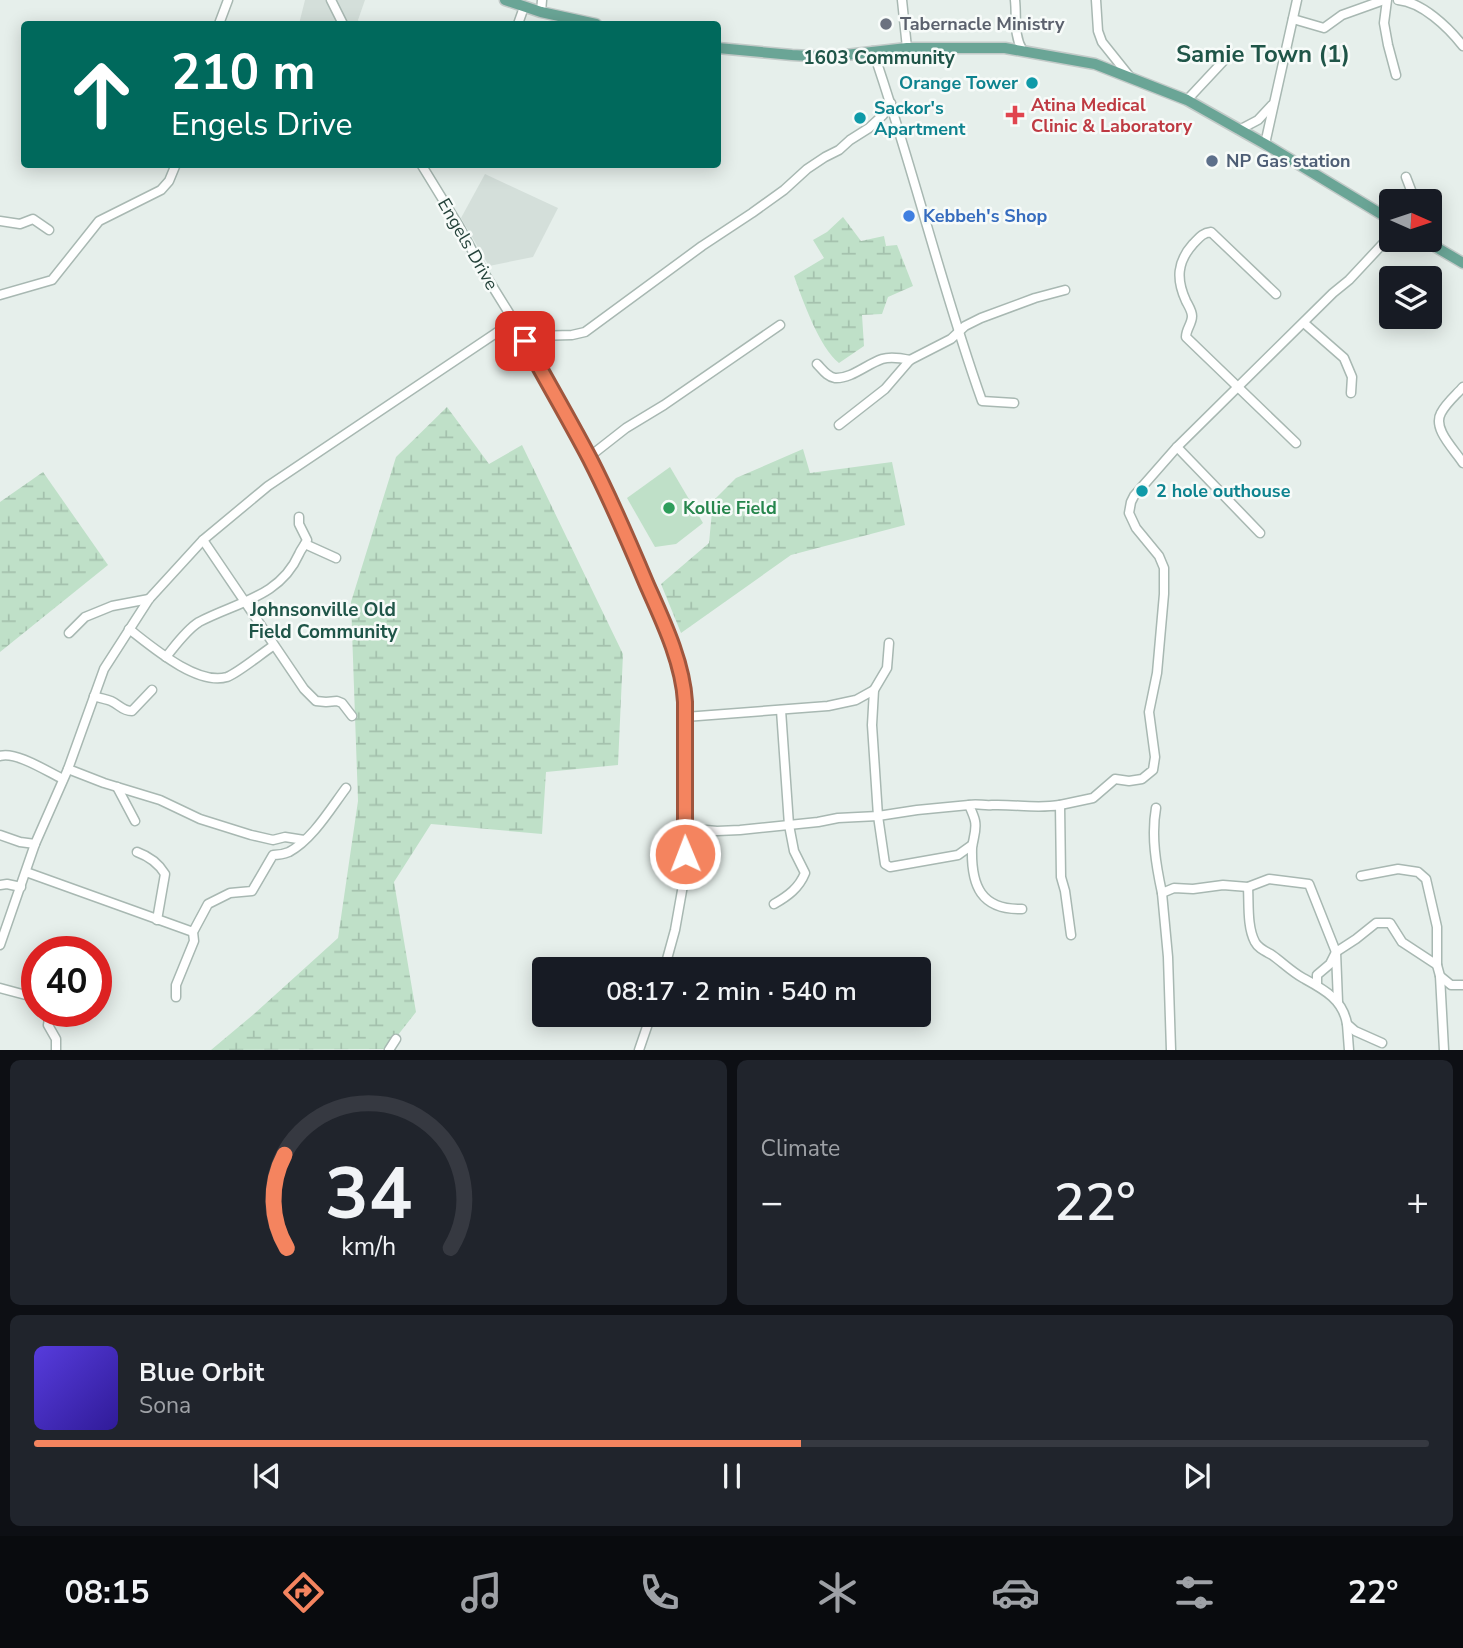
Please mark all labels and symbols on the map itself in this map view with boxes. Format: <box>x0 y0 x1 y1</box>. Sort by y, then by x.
place label: Tabernacle Ministry <box>900 12 1065 36</box>
marker: Tabernacle Ministry <box>878 16 894 32</box>
district label: Samie Town (1) <box>1176 38 1350 70</box>
district label: 1603 Community <box>803 45 956 71</box>
place label: Orange Tower <box>899 71 1018 95</box>
marker: Orange Tower <box>1024 75 1040 91</box>
place label: Atina Medical Clinic & Laboratory <box>1031 93 1193 138</box>
place label: Sackor's Apartment <box>874 96 966 141</box>
marker: Atina Medical Clinic & Laboratory <box>1005 105 1025 125</box>
marker: Sackor's Apartment <box>852 110 868 126</box>
place label: NP Gas station <box>1226 149 1351 173</box>
marker: NP Gas station <box>1204 153 1220 169</box>
north arrow <box>1379 189 1442 252</box>
street label: Engels Drive <box>432 194 504 294</box>
place label: Kebbeh's Shop <box>923 204 1048 228</box>
marker: Kebbeh's Shop <box>901 208 917 224</box>
pin <box>495 311 555 371</box>
place label: 2 hole outhouse <box>1156 479 1291 503</box>
marker: 2 hole outhouse <box>1134 483 1150 499</box>
place label: Kollie Field <box>683 496 777 520</box>
marker: Kollie Field <box>661 500 677 516</box>
district label: Johnsonville Old Field Community <box>248 597 399 645</box>
position arrow <box>648 817 722 891</box>
speed limit sign: 40 <box>21 936 112 1027</box>

